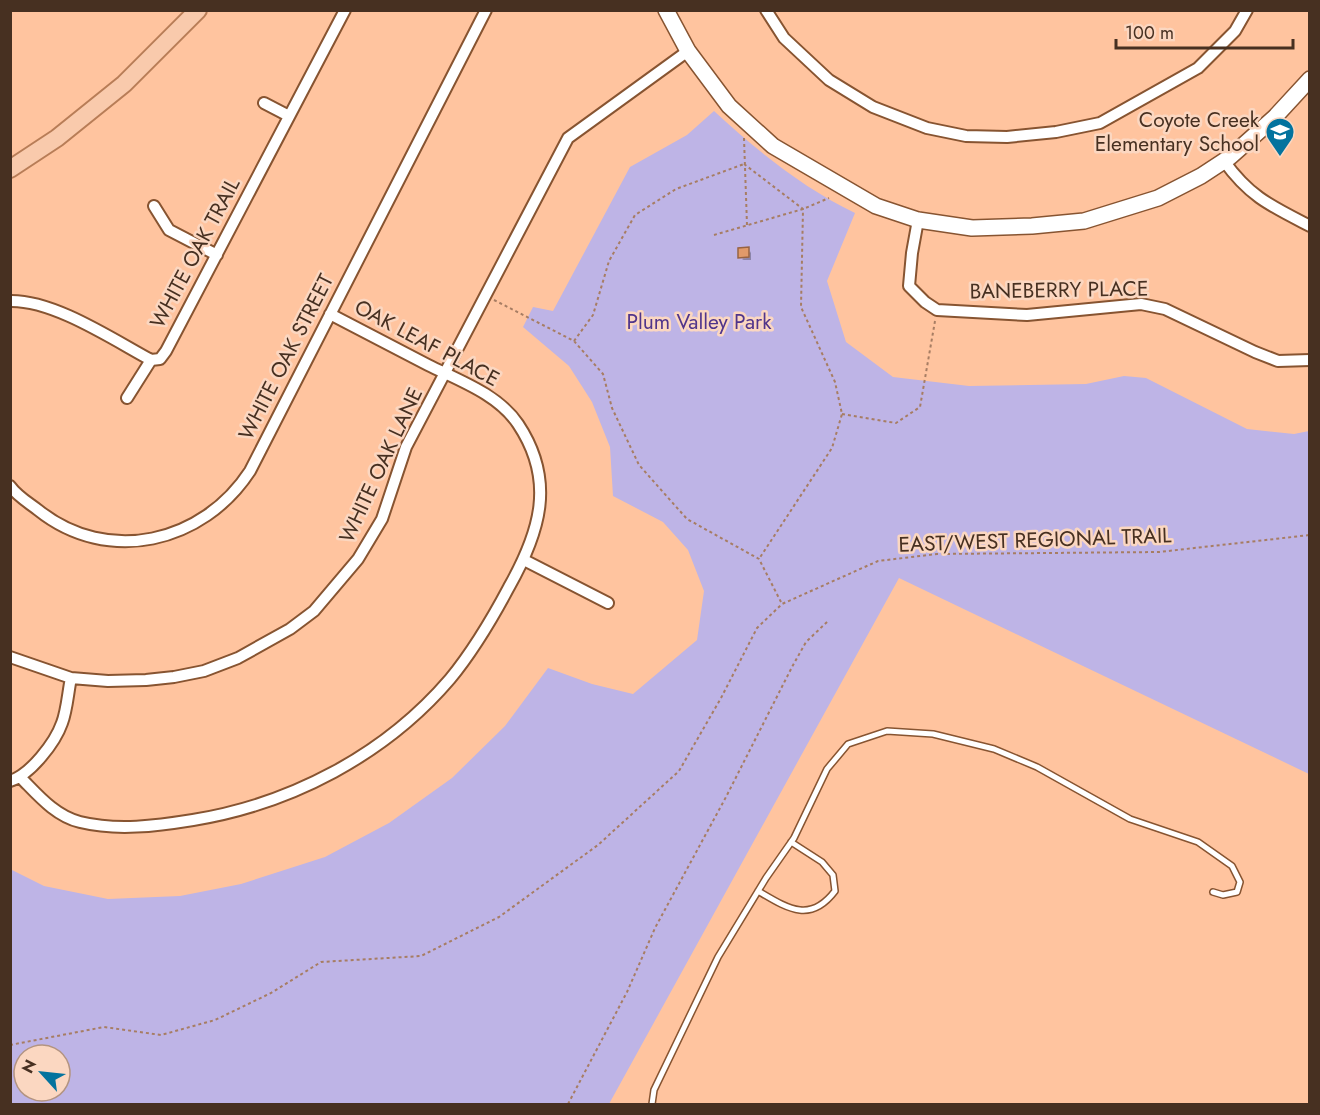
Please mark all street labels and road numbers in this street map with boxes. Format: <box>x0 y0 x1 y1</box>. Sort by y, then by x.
street label: WHITE OAK TRAIL <box>143 172 248 334</box>
street label: WHITE OAK STREET <box>231 269 341 445</box>
street label: BANEBERRY PLACE <box>969 273 1149 307</box>
street label: OAK LEAF PLACE <box>349 292 505 394</box>
street label: WHITE OAK LANE <box>332 382 430 548</box>
street label: EAST/WEST REGIONAL TRAIL <box>898 520 1173 560</box>

